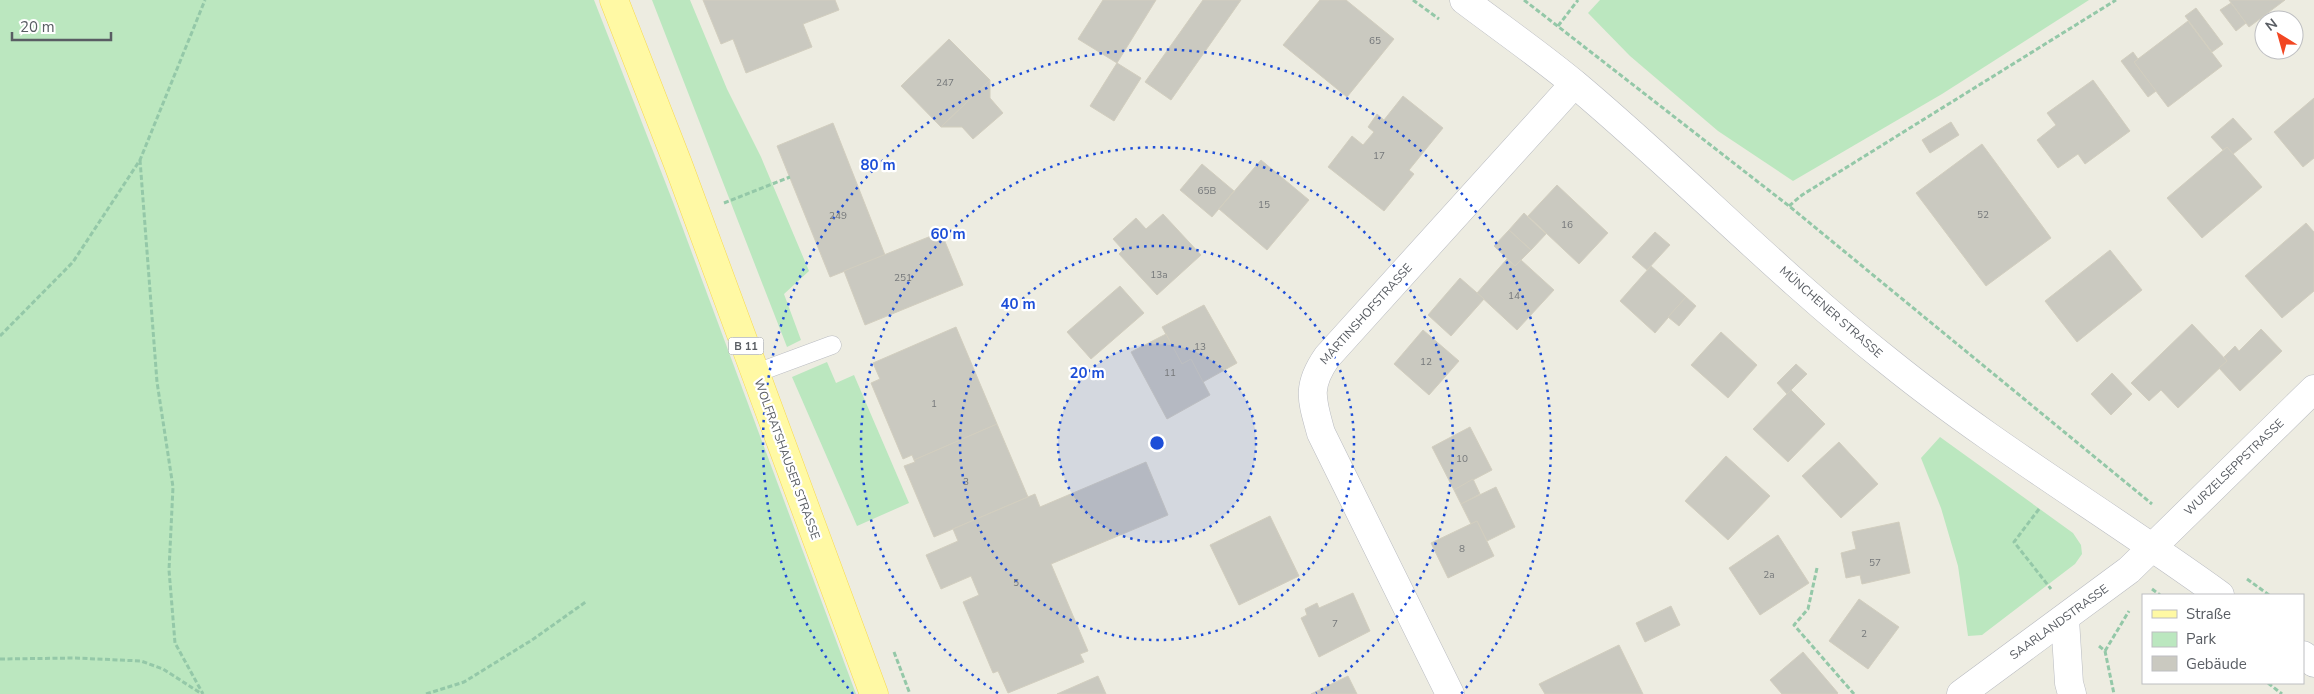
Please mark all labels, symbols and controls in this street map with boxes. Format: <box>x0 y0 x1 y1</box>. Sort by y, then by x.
scale bar <box>12 10 111 42</box>
north arrow <box>2254 10 2304 60</box>
text: N <box>2262 14 2281 36</box>
text: 20 m <box>20 17 55 37</box>
house number: 65 <box>1369 34 1381 48</box>
house number: 247 <box>936 76 954 90</box>
house number: 17 <box>1373 149 1385 163</box>
text: 80 m <box>860 155 896 175</box>
house number: 65B <box>1198 184 1217 198</box>
house number: 15 <box>1258 198 1270 212</box>
house number: 52 <box>1977 208 1989 222</box>
house number: 249 <box>829 209 847 223</box>
house number: 16 <box>1561 218 1573 232</box>
text: 60 m <box>930 224 966 244</box>
street label: MARTINSHOFSTRASSE <box>1316 260 1416 368</box>
street label: MÜNCHENER STRASSE <box>1776 263 1886 361</box>
house number: 13a <box>1150 268 1168 282</box>
house number: 251 <box>894 271 912 285</box>
house number: 14 <box>1508 289 1520 303</box>
text: 40 m <box>1000 294 1036 314</box>
road number: B 11 <box>728 338 764 354</box>
house number: 13 <box>1194 340 1206 354</box>
house number: 12 <box>1420 355 1432 369</box>
text: 20 m <box>1069 363 1105 383</box>
house number: 11 <box>1164 366 1176 380</box>
street label: WOLFRATSHAUSER STRASSE <box>750 376 824 542</box>
house number: 1 <box>931 397 937 411</box>
street label: WURZELSEPPSTRASSE <box>2181 415 2287 519</box>
centre of rings <box>1148 434 1166 452</box>
house number: 10 <box>1456 452 1468 466</box>
house number: 3 <box>963 475 969 489</box>
house number: 8 <box>1459 542 1465 556</box>
house number: 57 <box>1869 556 1881 570</box>
house number: 2a <box>1763 568 1775 582</box>
house number: 5 <box>1013 576 1019 590</box>
street label: SAARLANDSTRASSE <box>2006 581 2112 663</box>
legend <box>2142 594 2304 684</box>
text: Straße <box>2186 604 2231 624</box>
house number: 7 <box>1332 617 1338 631</box>
house number: 2 <box>1861 627 1867 641</box>
text: Park <box>2186 629 2216 649</box>
text: Gebäude <box>2186 654 2247 674</box>

